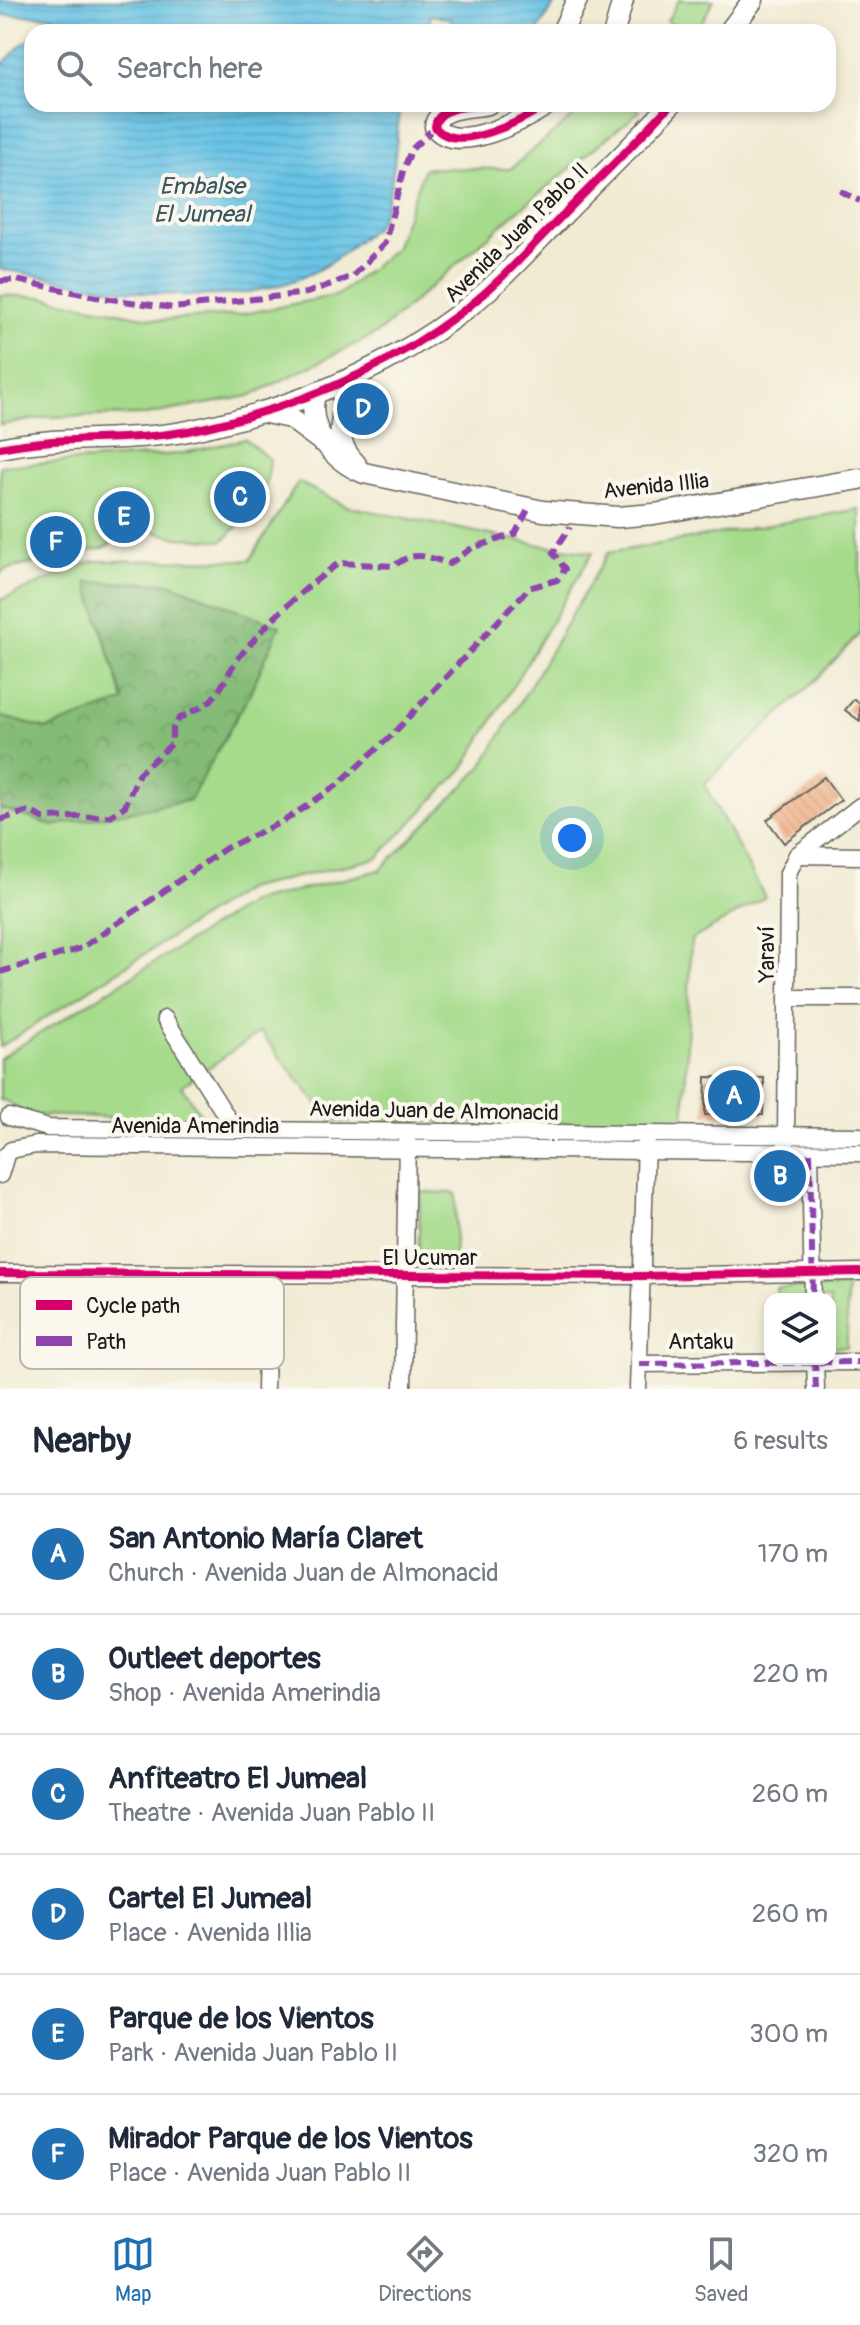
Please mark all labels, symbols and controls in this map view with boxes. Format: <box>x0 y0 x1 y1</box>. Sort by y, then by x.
search box <box>24 24 836 112</box>
icon: search <box>52 46 96 90</box>
text: Search here <box>116 50 263 87</box>
street label: Avenida Juan Pablo II <box>439 157 595 309</box>
water label: Embalse El Jumeal <box>154 172 252 229</box>
pin: D <box>337 379 389 439</box>
pin: C <box>214 467 266 527</box>
street label: Avenida Illia <box>602 467 710 505</box>
pin: E <box>98 487 150 547</box>
pin: F <box>30 512 82 572</box>
your location <box>552 818 592 858</box>
street label: Yaraví <box>753 926 781 983</box>
pin: A <box>708 1066 760 1126</box>
street label: Avenida Juan de Almonacid <box>309 1095 559 1127</box>
street label: Avenida Amerindia <box>111 1112 279 1140</box>
pin: B <box>754 1146 806 1206</box>
street label: El Ucumar <box>382 1244 478 1272</box>
legend <box>20 1277 284 1369</box>
text: Cycle path <box>86 1292 180 1320</box>
map controls <box>764 1293 836 1365</box>
button: layers <box>764 1293 836 1365</box>
text: Path <box>86 1328 126 1356</box>
street label: Antaku <box>668 1328 734 1356</box>
text: Nearby <box>32 1420 131 1463</box>
text: 6 results <box>733 1425 828 1457</box>
text: San Antonio María Claret <box>108 1520 423 1557</box>
text: A <box>50 1538 66 1570</box>
text: 170 m <box>758 1538 828 1570</box>
text: Church · Avenida Juan de Almonacid <box>108 1557 499 1589</box>
text: Outleet deportes <box>108 1640 321 1677</box>
text: B <box>51 1658 65 1690</box>
text: 220 m <box>752 1658 828 1690</box>
text: Shop · Avenida Amerindia <box>108 1677 381 1709</box>
text: Anfiteatro El Jumeal <box>108 1760 367 1797</box>
text: C <box>50 1778 66 1810</box>
text: 260 m <box>752 1778 828 1810</box>
text: Theatre · Avenida Juan Pablo II <box>108 1797 435 1829</box>
text: Cartel El Jumeal <box>108 1880 312 1917</box>
text: D <box>50 1898 66 1930</box>
text: 260 m <box>752 1898 828 1930</box>
text: Place · Avenida Illia <box>108 1917 312 1949</box>
text: Parque de los Vientos <box>108 2000 374 2037</box>
text: E <box>51 2018 65 2050</box>
text: 300 m <box>749 2018 828 2050</box>
text: Park · Avenida Juan Pablo II <box>108 2037 398 2069</box>
text: Mirador Parque de los Vientos <box>108 2120 473 2157</box>
text: F <box>50 2138 66 2170</box>
text: 320 m <box>752 2138 828 2170</box>
text: Place · Avenida Juan Pablo II <box>108 2157 411 2189</box>
tab: Map <box>111 2232 155 2308</box>
tab: Directions <box>378 2232 471 2308</box>
tab: Saved <box>694 2232 749 2308</box>

